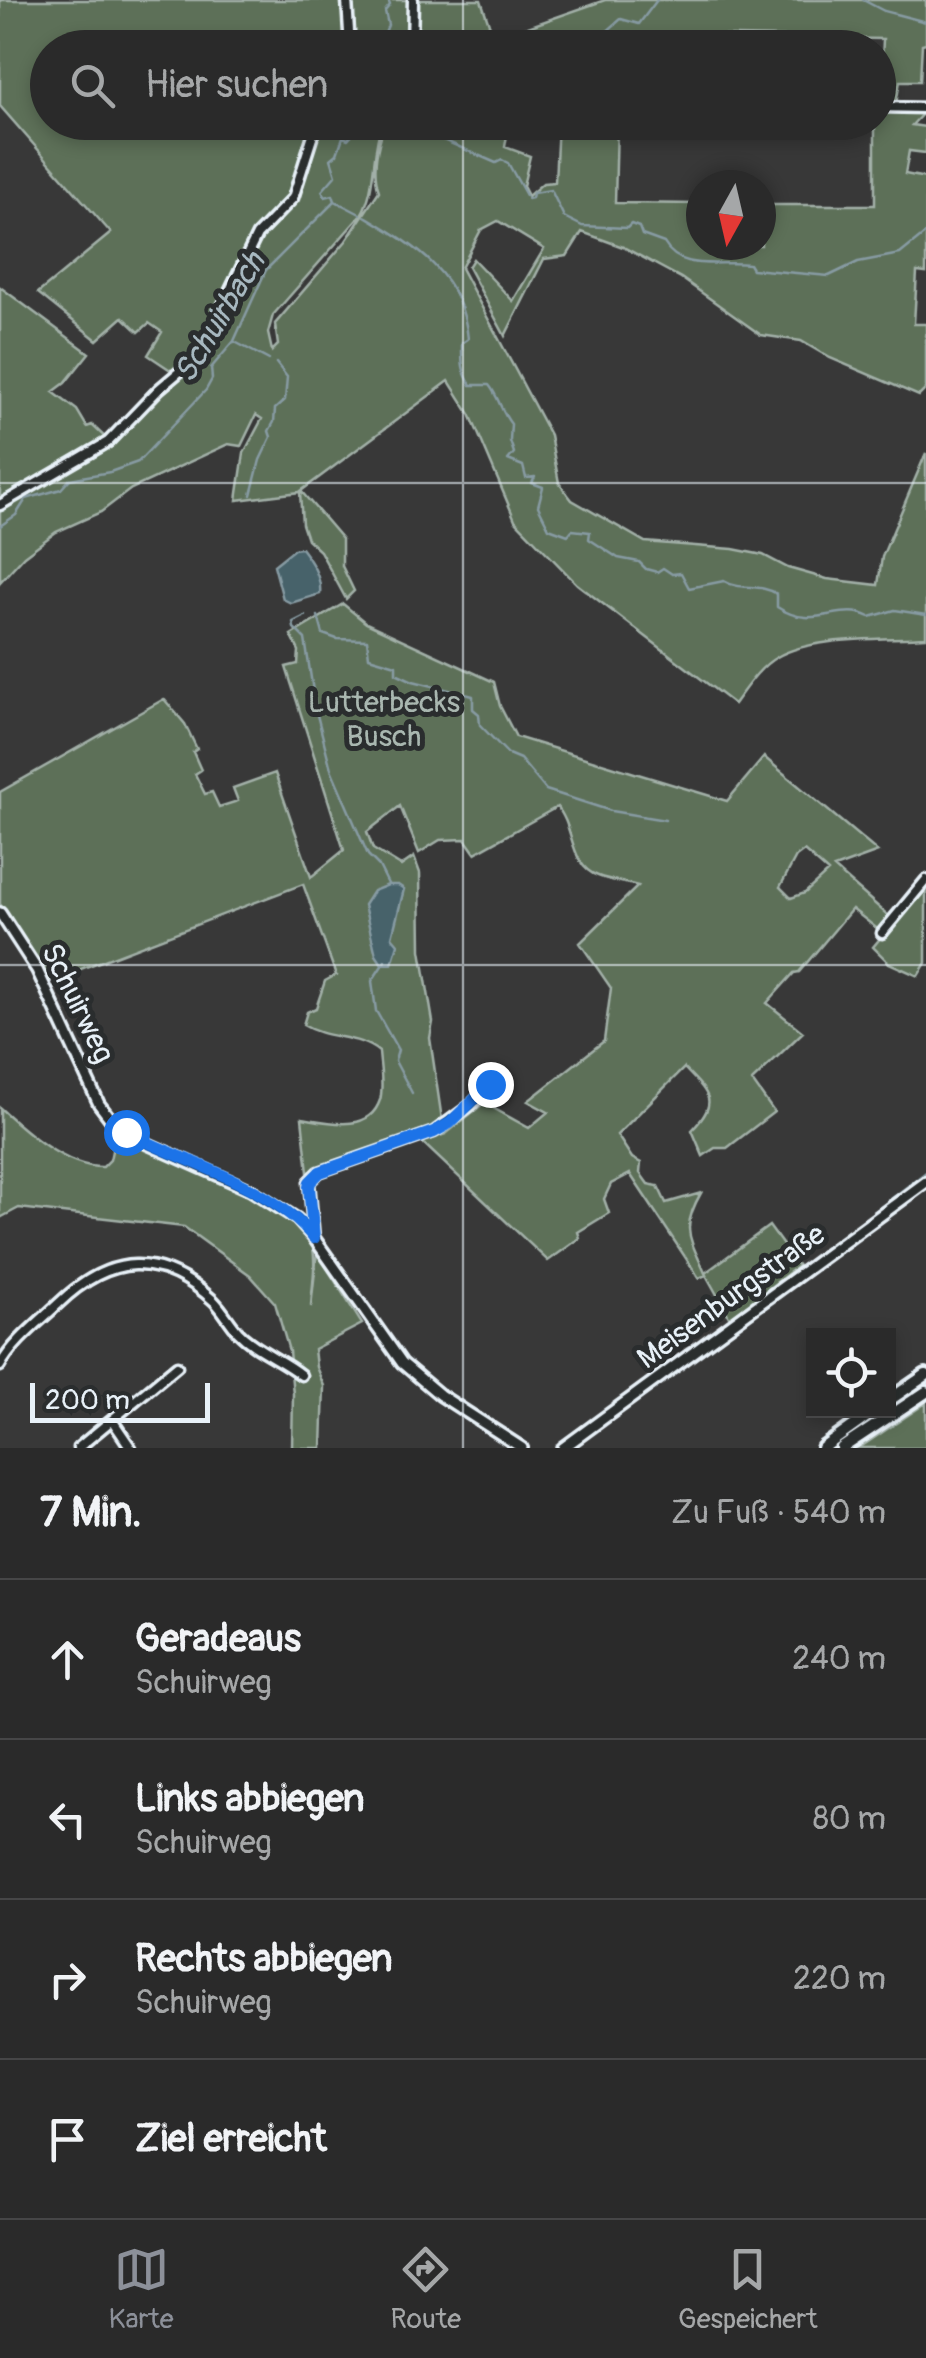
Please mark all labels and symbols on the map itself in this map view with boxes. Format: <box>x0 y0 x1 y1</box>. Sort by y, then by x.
north arrow <box>686 170 776 260</box>
water label: Schuirbach <box>165 243 275 390</box>
park label: Lutterbecks Busch <box>308 684 460 755</box>
street label: Schuirweg <box>33 938 122 1069</box>
route end <box>468 1062 514 1108</box>
route start <box>104 1110 150 1156</box>
street label: Meisenburgstraße <box>630 1216 833 1377</box>
scale bar <box>30 1378 210 1422</box>

